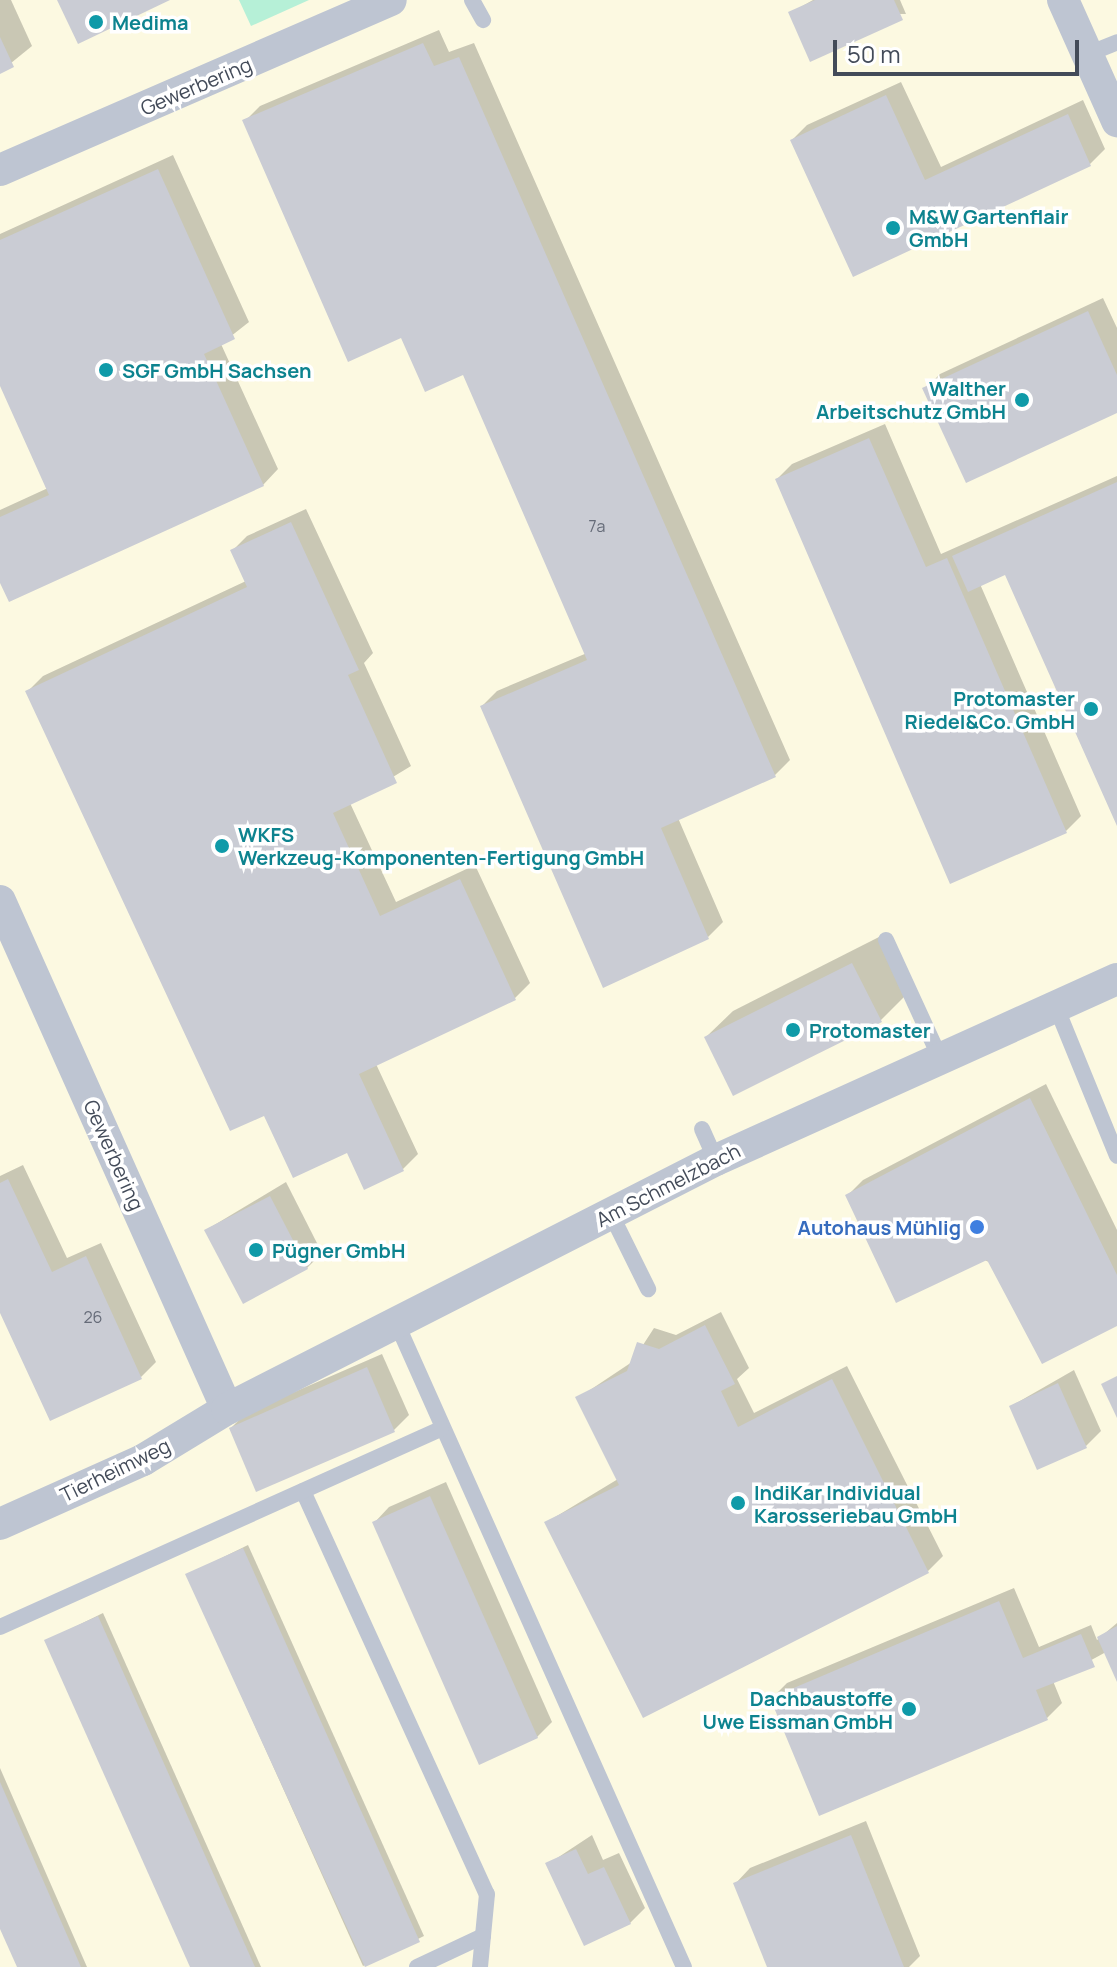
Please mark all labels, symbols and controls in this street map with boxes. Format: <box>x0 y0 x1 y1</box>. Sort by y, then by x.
place label: Medima <box>112 10 189 34</box>
marker: Medima <box>87 13 105 31</box>
scale bar <box>837 24 1083 74</box>
text: 50 m <box>847 37 901 70</box>
street label: Gewerbering <box>137 52 255 120</box>
place label: M&W Gartenflair GmbH <box>909 204 1068 251</box>
marker: M&W Gartenflair GmbH <box>884 219 902 237</box>
place label: SGF GmbH Sachsen <box>122 358 311 382</box>
marker: SGF GmbH Sachsen <box>97 361 115 379</box>
place label: Walther Arbeitschutz GmbH <box>816 376 1006 423</box>
marker: Walther Arbeitschutz GmbH <box>1013 391 1031 409</box>
house number: 7a <box>589 516 605 536</box>
place label: Protomaster Riedel&Co. GmbH <box>905 686 1075 733</box>
marker: Protomaster Riedel&Co. GmbH <box>1082 700 1100 718</box>
place label: WKFS Werkzeug-Komponenten-Fertigung GmbH <box>238 822 644 869</box>
marker: WKFS Werkzeug-Komponenten-Fertigung GmbH <box>213 837 231 855</box>
place label: Protomaster <box>809 1018 931 1042</box>
marker: Protomaster <box>784 1021 802 1039</box>
street label: Gewerbering <box>79 1096 149 1214</box>
street label: Am Schmelzbach <box>592 1138 744 1232</box>
place label: Autohaus Mühlig <box>798 1215 961 1239</box>
marker: Autohaus Mühlig <box>968 1218 986 1236</box>
place label: Pügner GmbH <box>272 1238 405 1262</box>
marker: Pügner GmbH <box>247 1241 265 1259</box>
house number: 26 <box>83 1307 103 1327</box>
street label: Tierheimweg <box>56 1433 174 1507</box>
place label: IndiKar Individual Karosseriebau GmbH <box>754 1480 957 1527</box>
marker: IndiKar Individual Karosseriebau GmbH <box>729 1494 747 1512</box>
place label: Dachbaustoffe Uwe Eissman GmbH <box>703 1686 893 1733</box>
marker: Dachbaustoffe Uwe Eissman GmbH <box>900 1700 918 1718</box>

